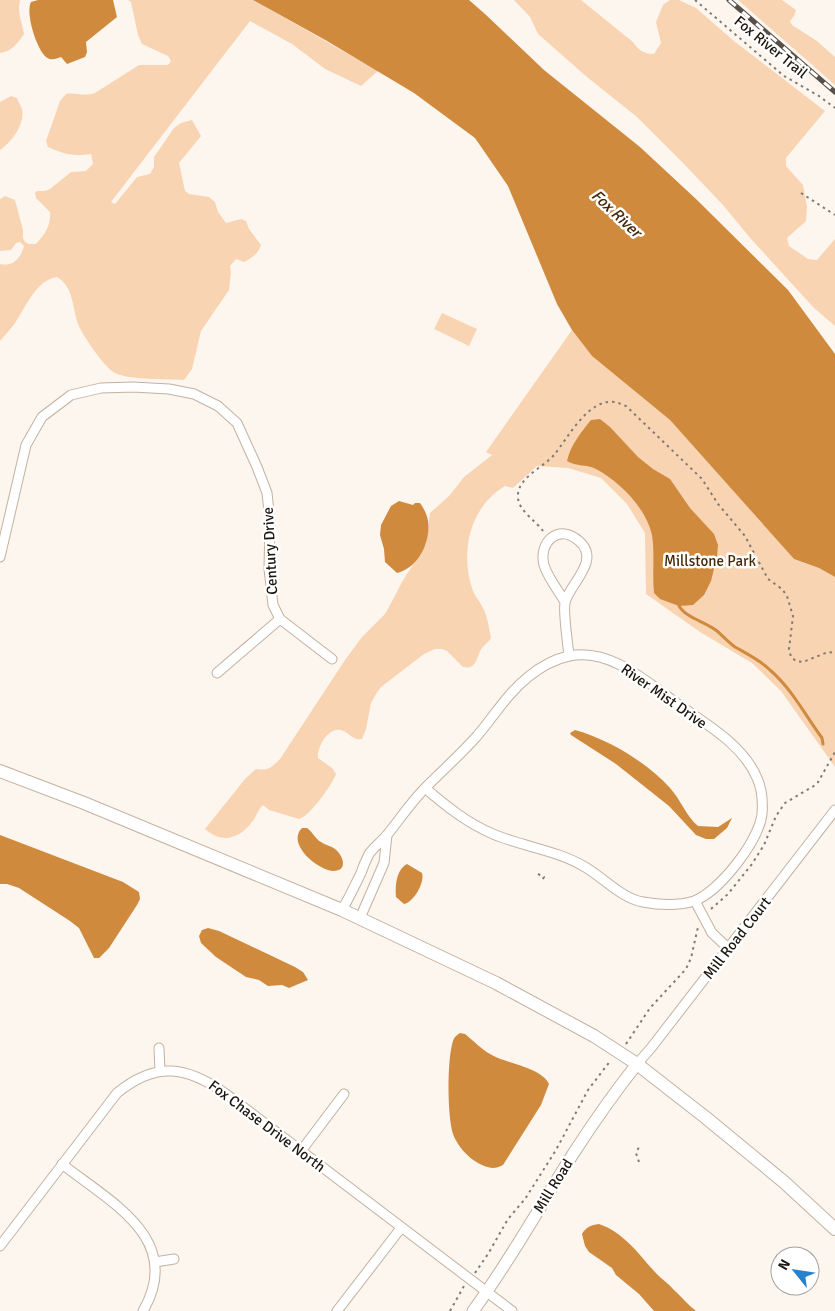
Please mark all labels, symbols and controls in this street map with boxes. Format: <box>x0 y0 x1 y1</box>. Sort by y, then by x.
street label: Fox River Trail <box>731 12 811 82</box>
water label: Fox River <box>587 185 647 243</box>
street label: Century Drive <box>259 507 281 595</box>
park label: Millstone Park <box>664 552 757 570</box>
street label: River Mist Drive <box>618 660 710 732</box>
street label: Mill Road Court <box>699 893 775 983</box>
street label: Fox Chase Drive North <box>205 1076 329 1176</box>
street label: Mill Road <box>529 1156 577 1216</box>
north arrow <box>770 1246 820 1296</box>
text: N <box>774 1256 794 1273</box>

